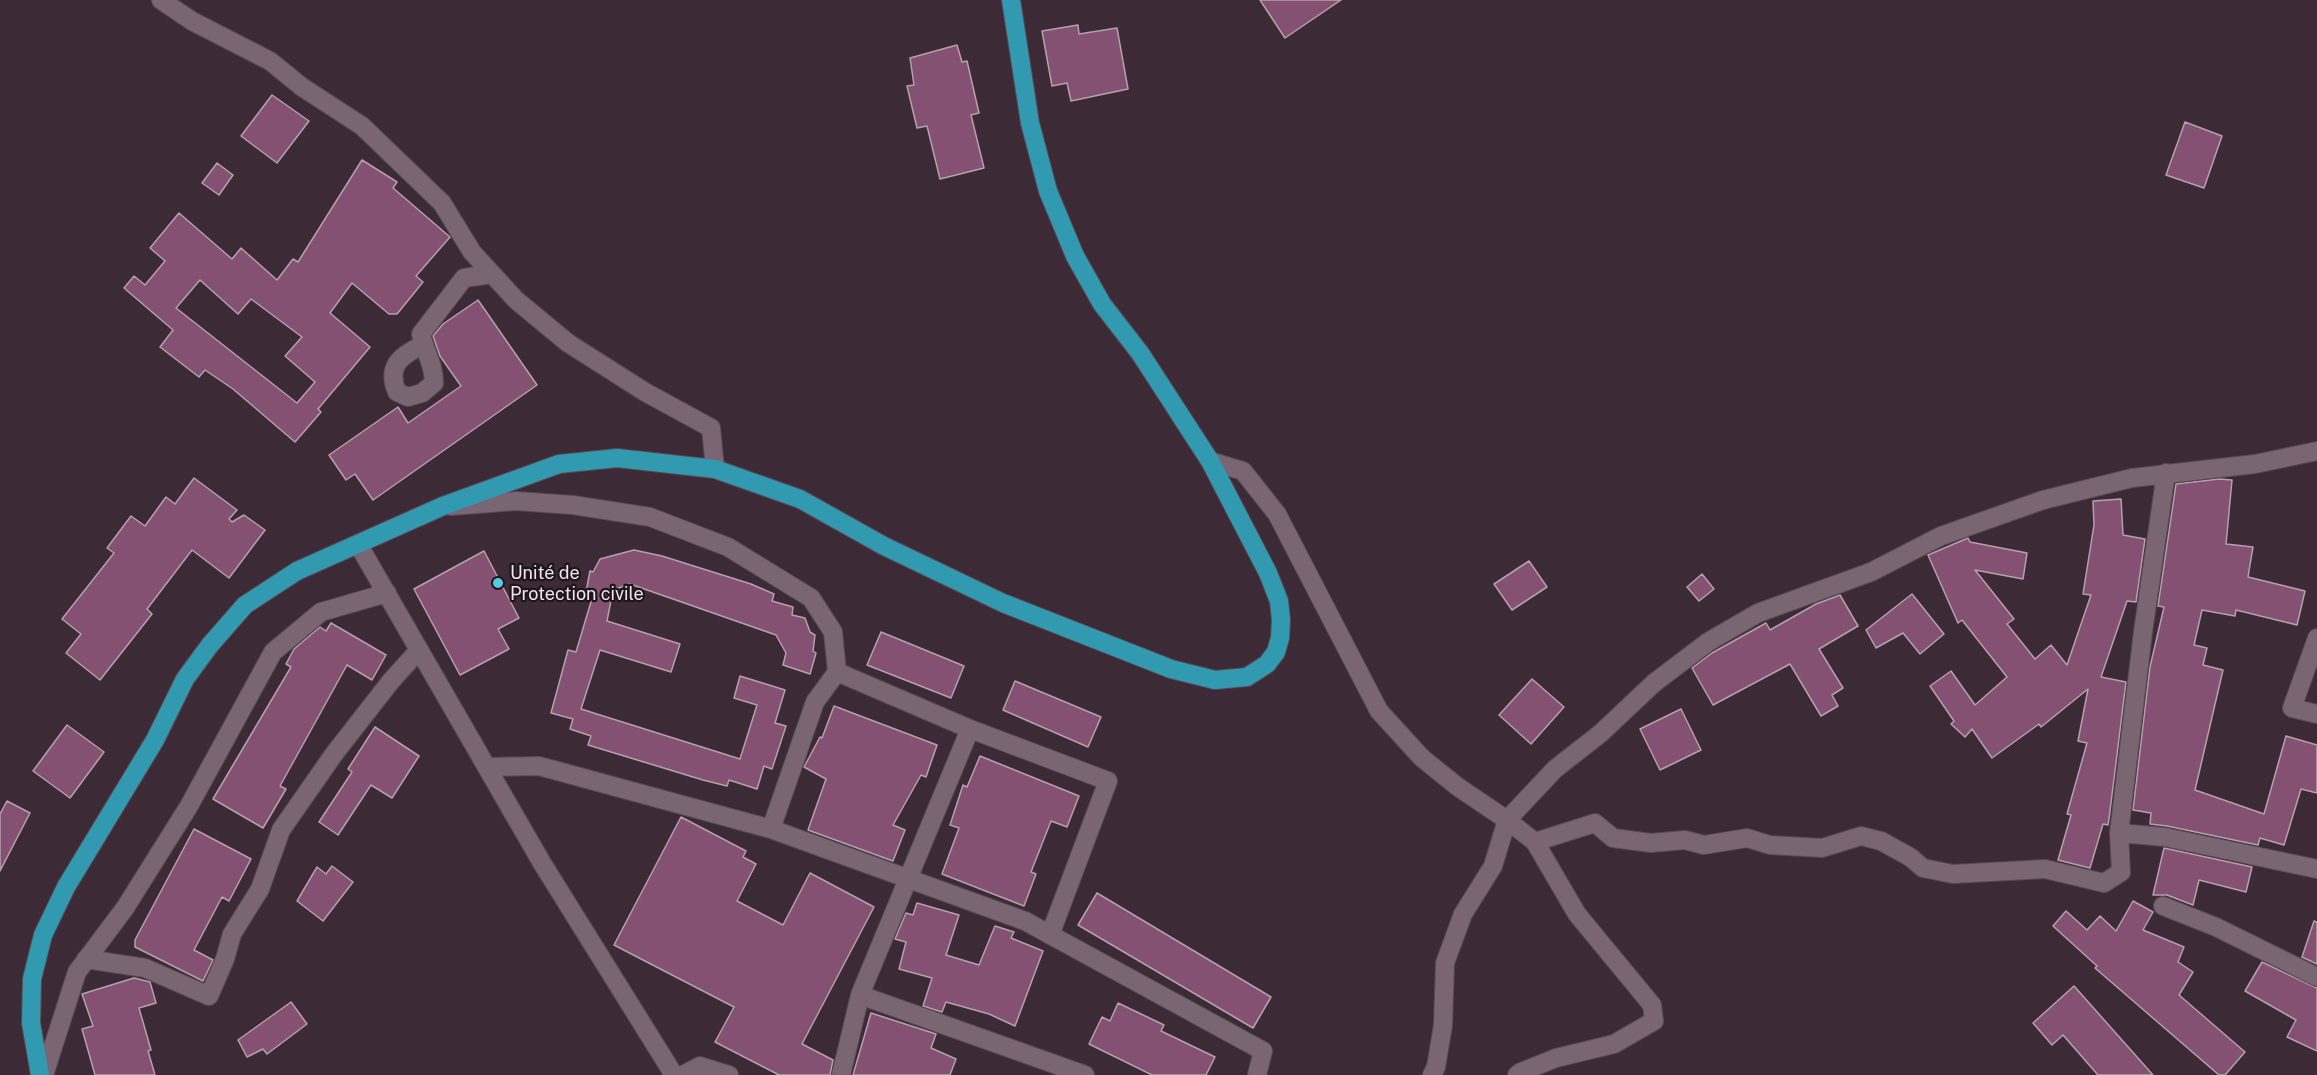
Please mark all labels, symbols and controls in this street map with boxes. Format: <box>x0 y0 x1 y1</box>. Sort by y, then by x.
place label: Unité de Protection civile <box>510 562 644 604</box>
marker: Unité de Protection civile <box>491 576 505 590</box>

